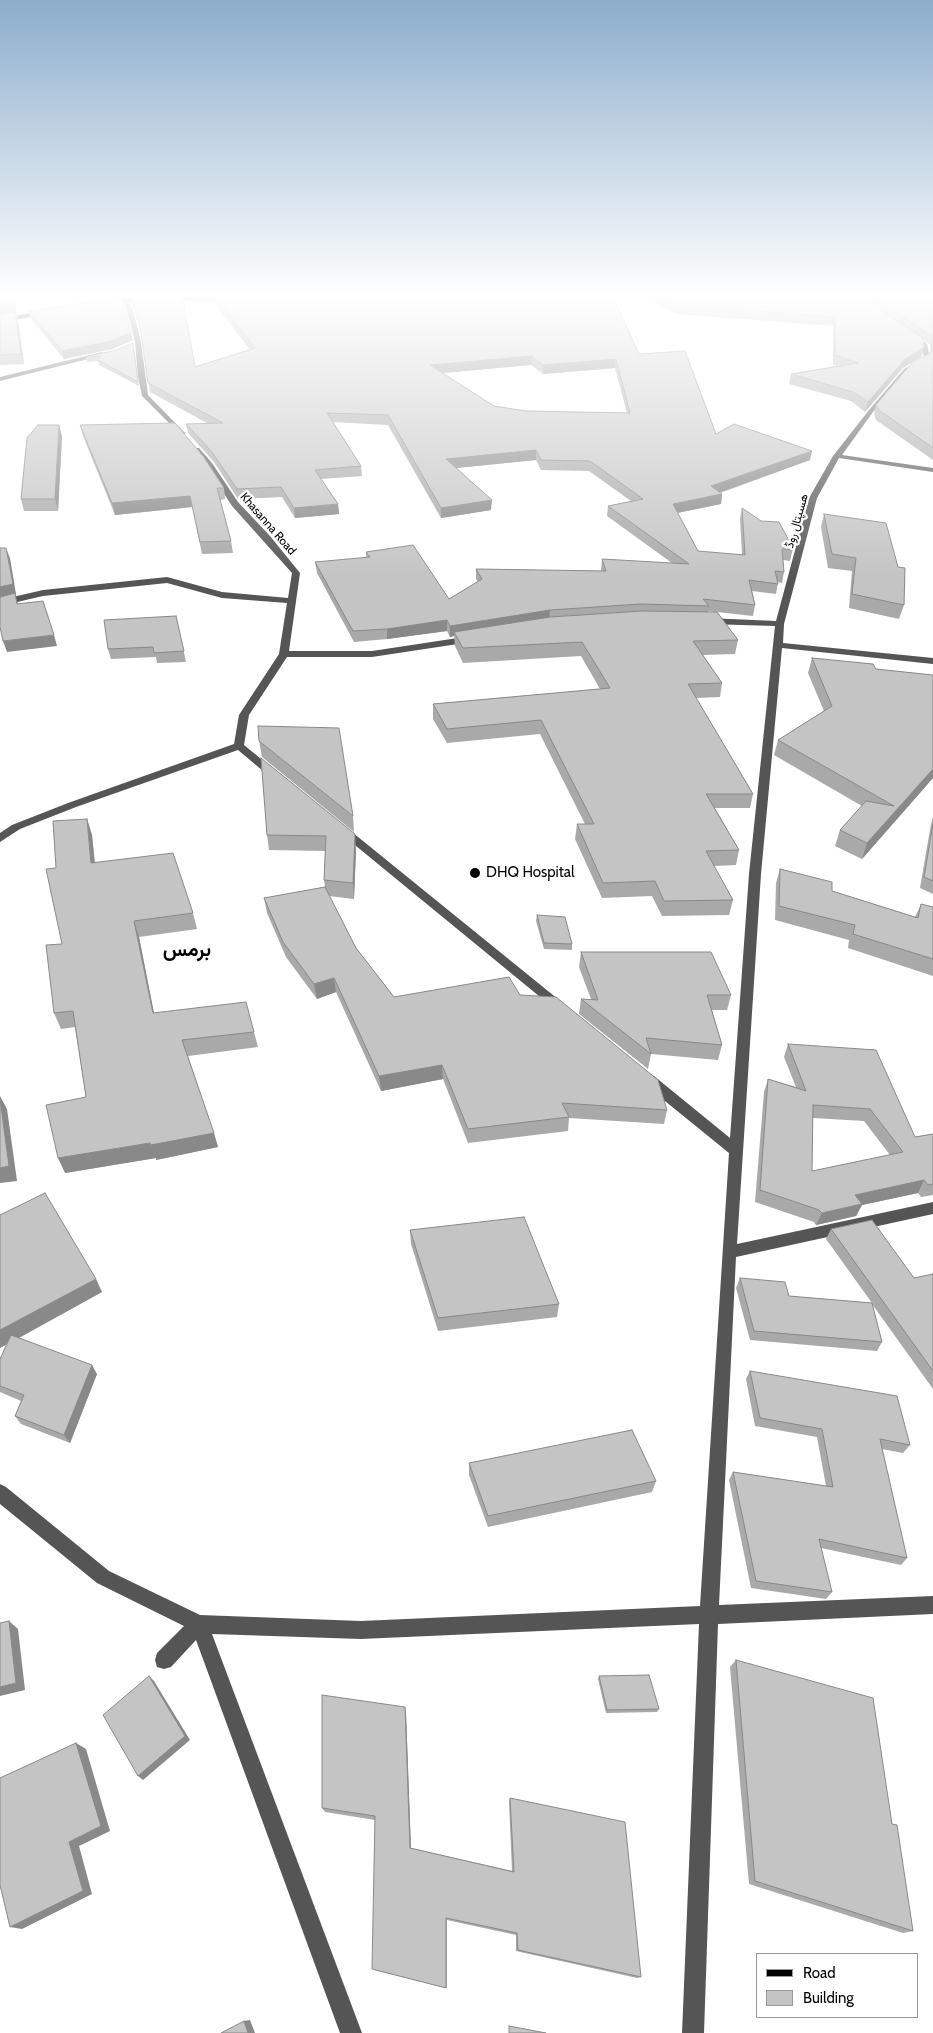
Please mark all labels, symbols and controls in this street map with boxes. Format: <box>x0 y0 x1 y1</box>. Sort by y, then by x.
street label: Khasanna Road <box>237 490 299 558</box>
street label: ھسپتال روڈ <box>782 492 812 550</box>
place label: DHQ Hospital <box>486 864 575 882</box>
marker: DHQ Hospital <box>468 866 482 880</box>
district label: برمس <box>163 938 211 962</box>
legend <box>756 1953 918 2018</box>
text: Road <box>803 1964 836 1982</box>
text: Building <box>803 1989 854 2007</box>

